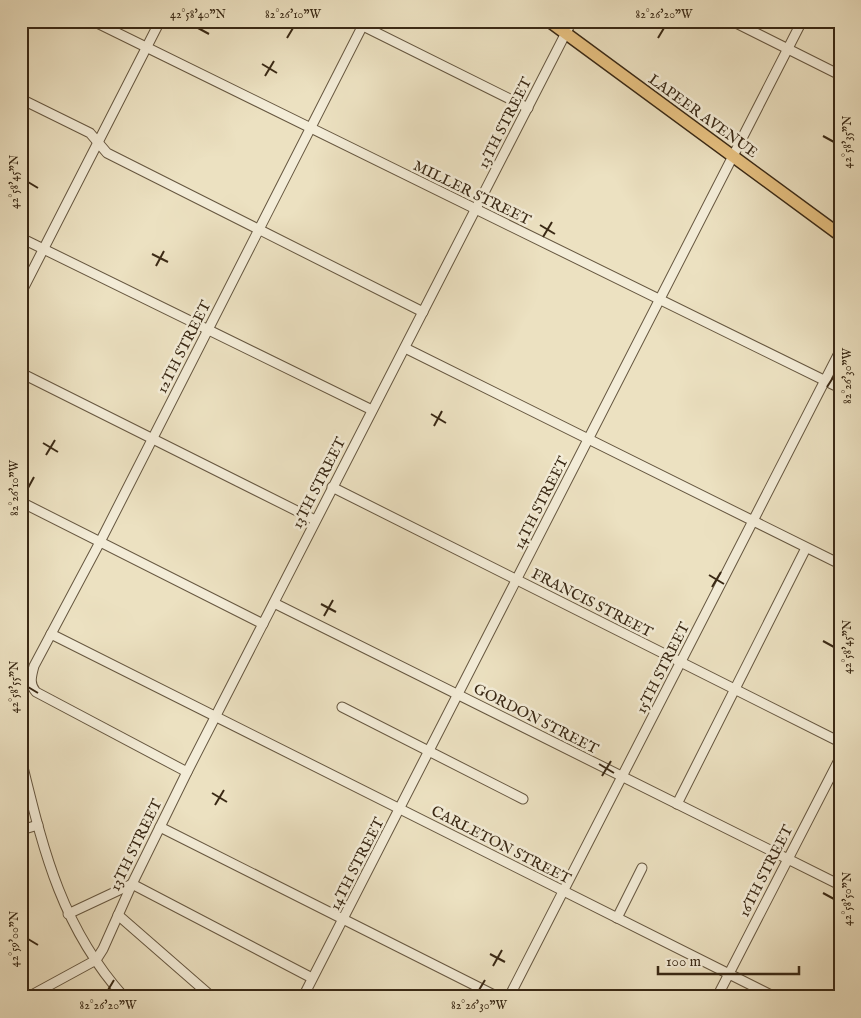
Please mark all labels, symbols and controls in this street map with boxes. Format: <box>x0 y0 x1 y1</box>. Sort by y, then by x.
text: 42°58'40"N <box>170 7 227 22</box>
text: 82°26'10"W <box>265 7 321 22</box>
text: 82°26'20"W <box>635 7 693 22</box>
street label: LAPEER AVENUE <box>645 70 761 162</box>
street label: 13TH STREET <box>474 74 536 172</box>
text: 42°58'35"N <box>840 115 855 168</box>
text: 42°58'45"N <box>7 154 22 209</box>
street label: MILLER STREET <box>410 156 534 230</box>
street label: 12TH STREET <box>153 297 216 396</box>
text: 82°26'30"W <box>840 347 855 404</box>
street label: 13TH STREET <box>288 434 350 532</box>
street label: 14TH STREET <box>509 453 573 553</box>
text: 82°26'10"W <box>7 460 22 516</box>
street label: FRANCIS STREET <box>528 564 656 642</box>
street label: 15TH STREET <box>632 619 694 717</box>
text: 42°58'45"N <box>840 619 855 674</box>
text: 42°58'55"N <box>7 660 22 713</box>
street label: GORDON STREET <box>470 679 602 759</box>
street label: 13TH STREET <box>106 796 166 894</box>
street label: CARLETON STREET <box>428 802 574 889</box>
street label: 14TH STREET <box>325 814 389 914</box>
street label: 16TH STREET <box>735 822 797 920</box>
text: 42°58'50"N <box>840 871 855 926</box>
text: 42°59'00"N <box>7 910 22 967</box>
scale bar <box>658 943 800 975</box>
text: 100 m <box>666 952 702 971</box>
text: 82°26'20"W <box>79 998 137 1013</box>
text: 82°26'30"W <box>451 998 508 1013</box>

